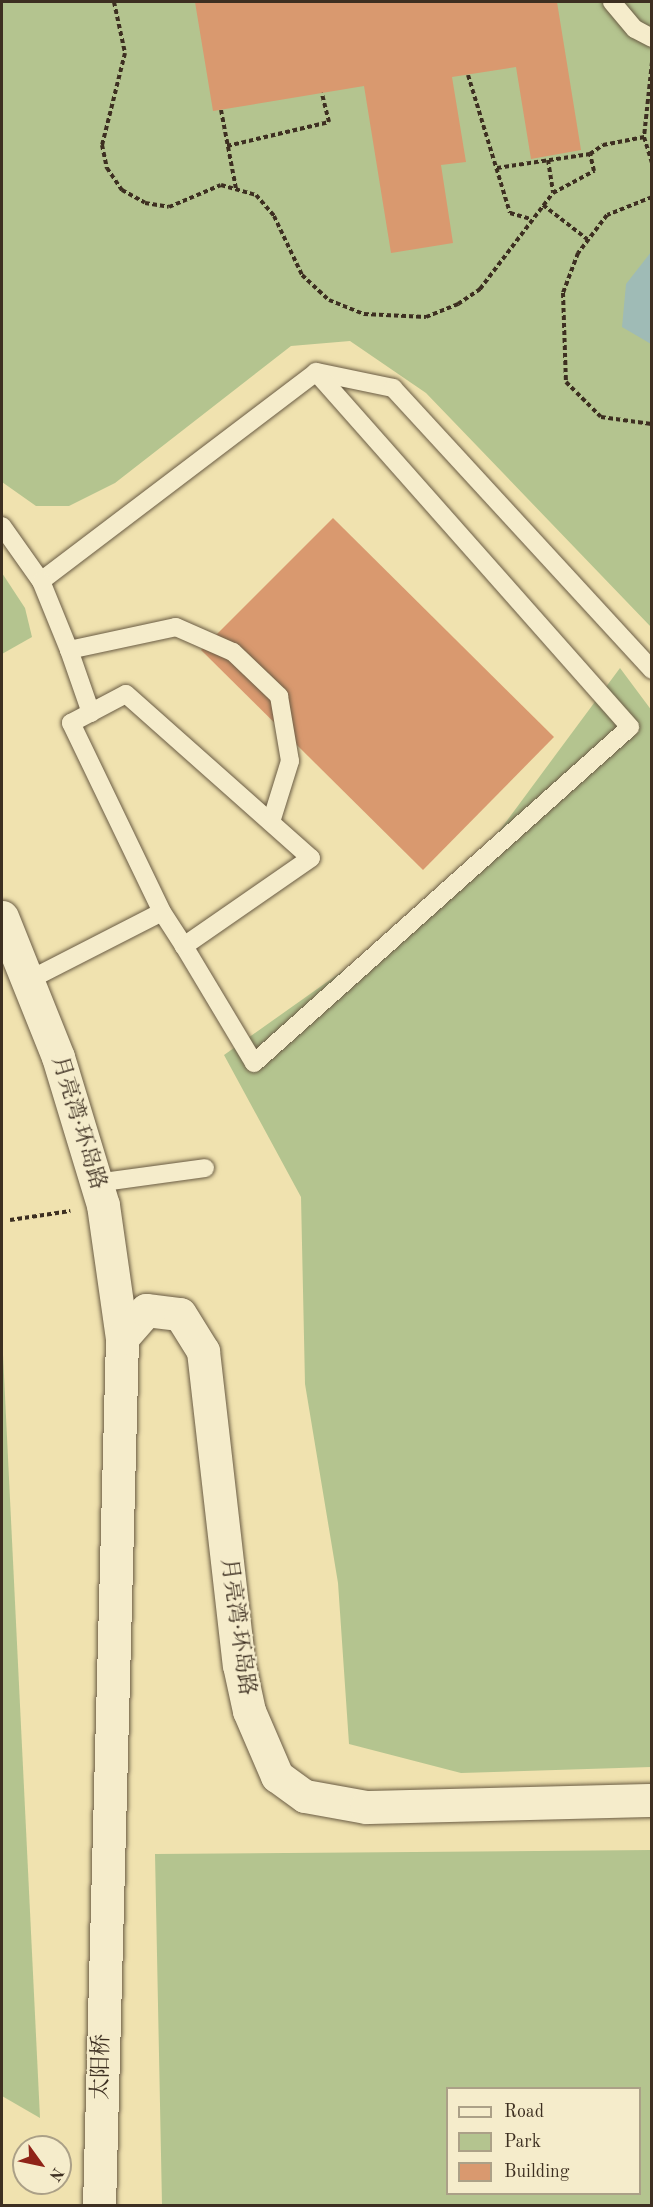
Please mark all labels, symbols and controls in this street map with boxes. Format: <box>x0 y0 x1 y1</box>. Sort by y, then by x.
street label: 月亮湾·环岛路 <box>45 1053 111 1193</box>
street label: 月亮湾·环岛路 <box>214 1557 260 1697</box>
street label: 太阳桥 <box>88 2034 116 2100</box>
legend <box>446 2087 641 2195</box>
text: Road <box>504 2103 544 2121</box>
text: Park <box>504 2133 541 2151</box>
north arrow <box>12 2135 72 2195</box>
text: Building <box>504 2163 569 2181</box>
text: N <box>45 2164 65 2183</box>

